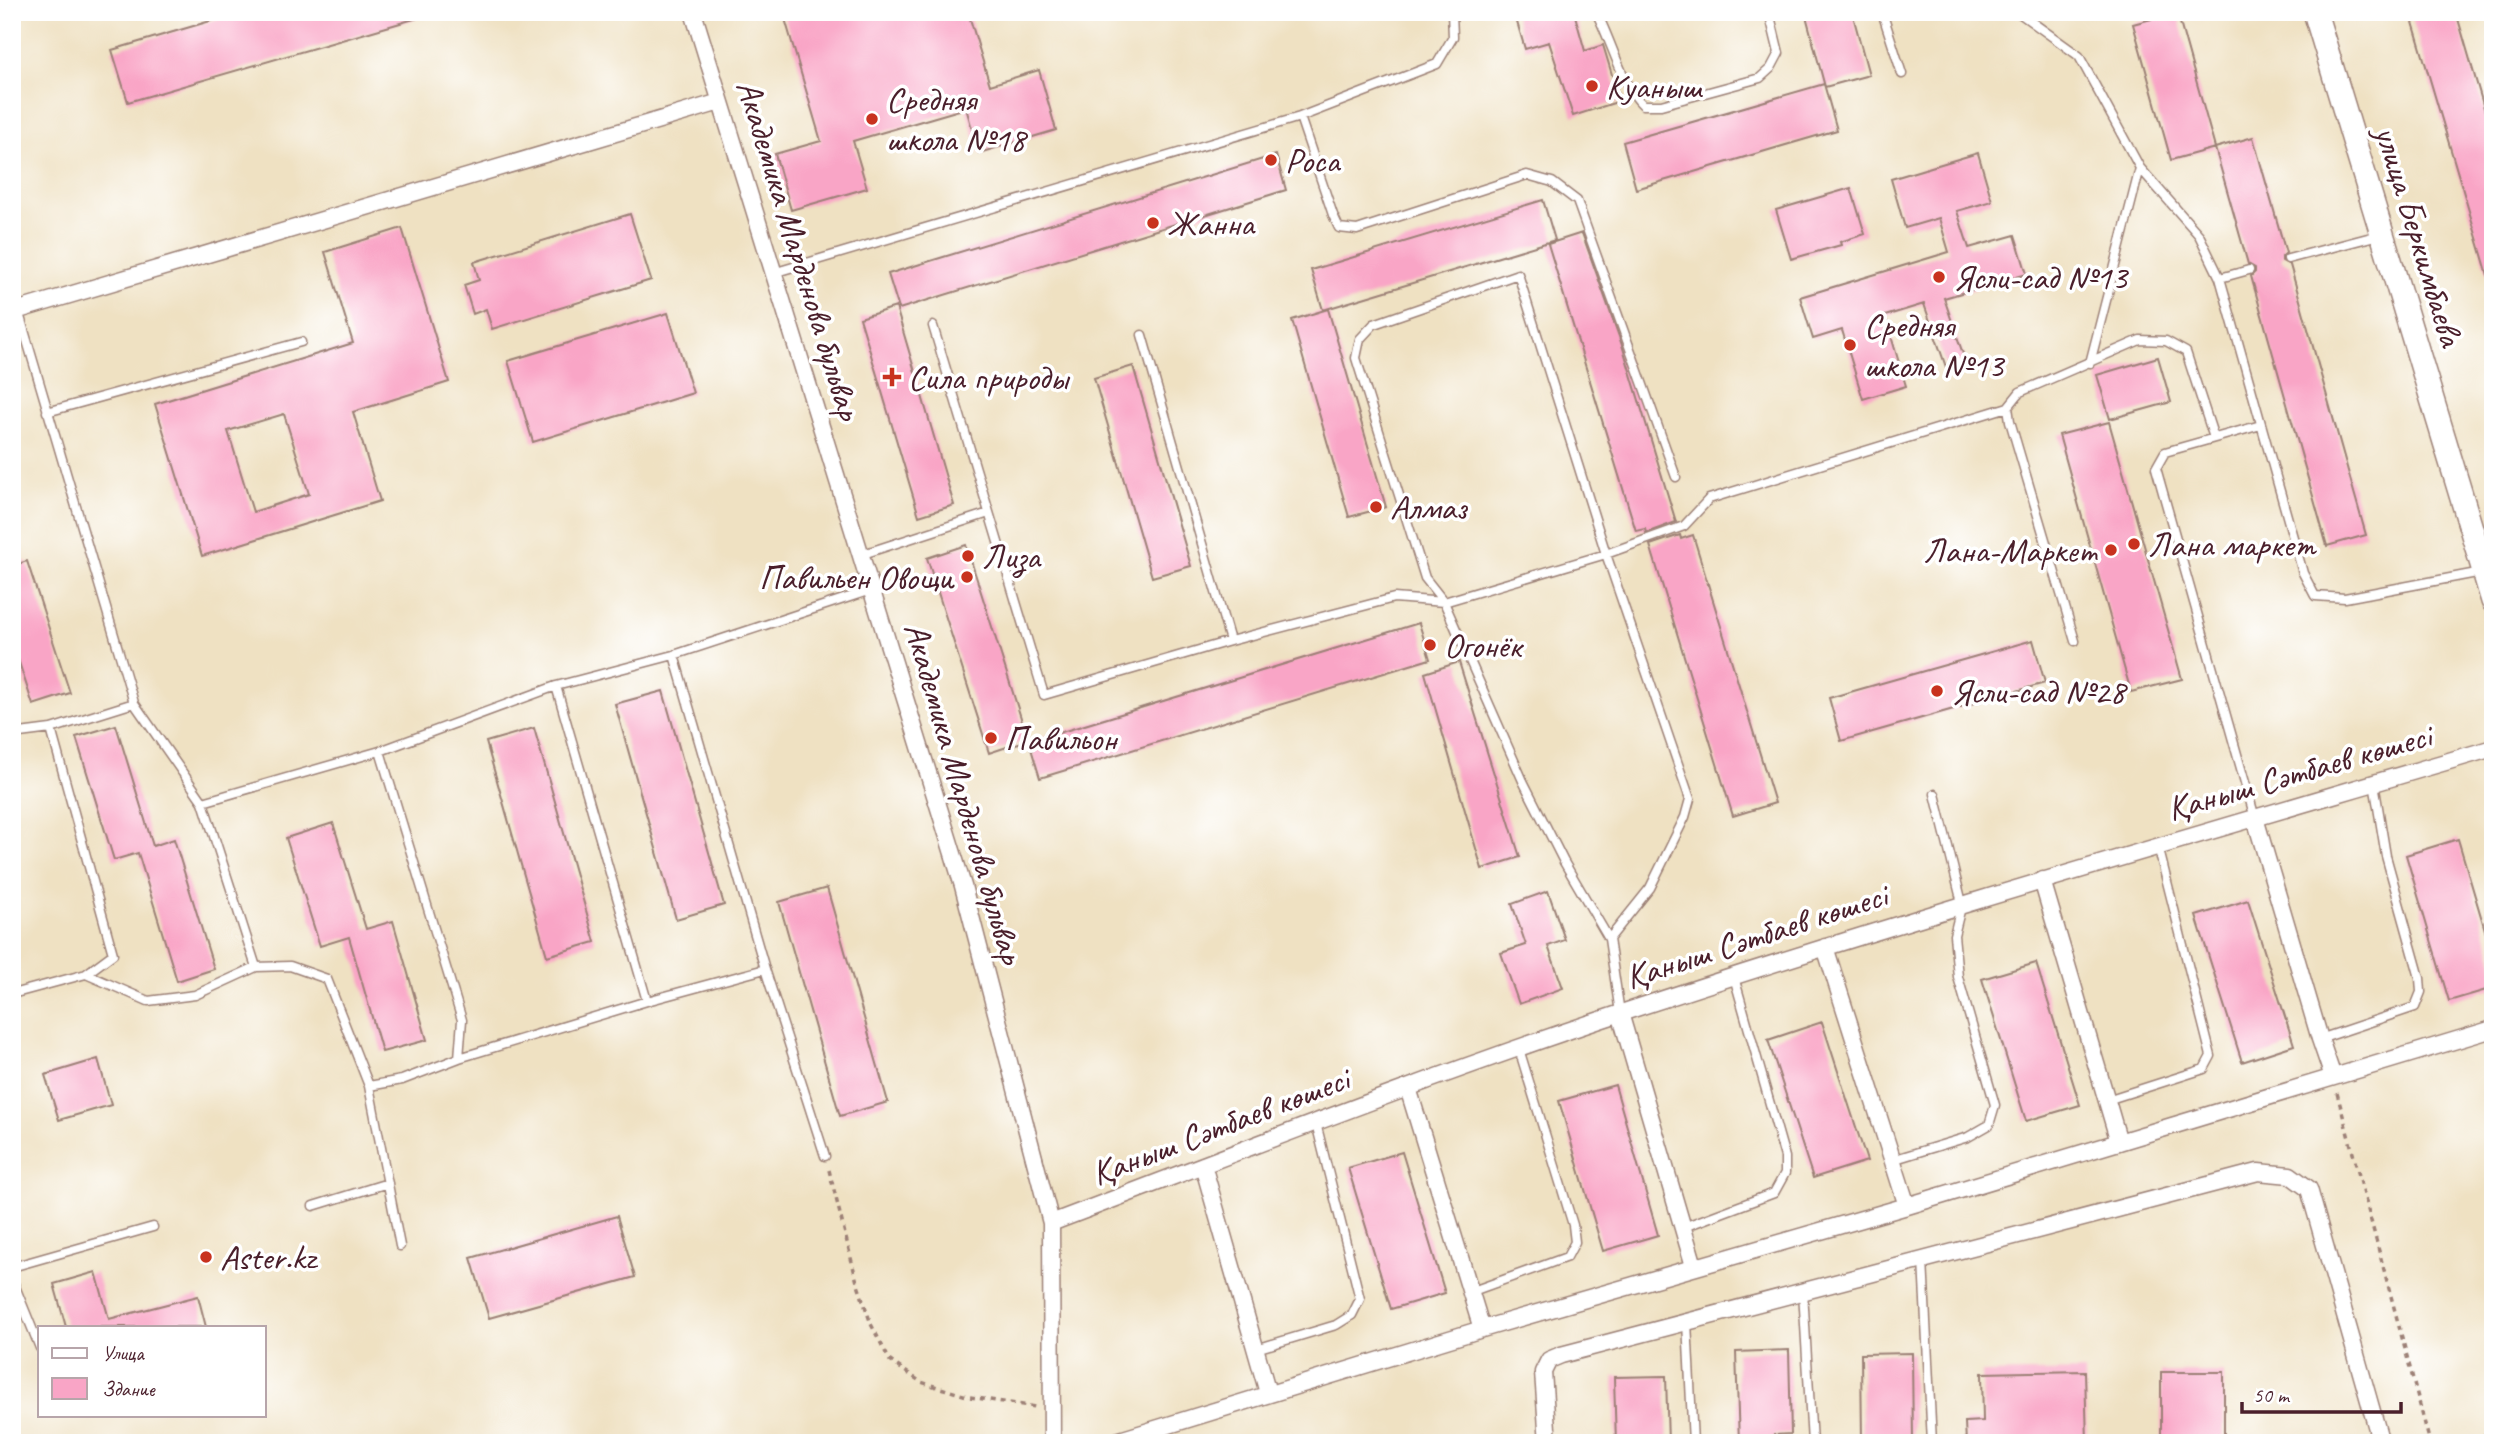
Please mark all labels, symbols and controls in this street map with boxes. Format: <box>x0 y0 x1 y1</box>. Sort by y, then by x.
place label: Куаныш <box>1606 64 1703 109</box>
street label: Академика Марденова бульвар <box>726 75 873 427</box>
place label: Средняя школа №18 <box>886 77 1028 162</box>
marker: Куаныш <box>1584 78 1600 94</box>
marker: Средняя школа №18 <box>864 111 880 127</box>
street label: улица Беркимбаева <box>2364 119 2474 353</box>
place label: Роса <box>1285 138 1341 183</box>
marker: Роса <box>1263 152 1279 168</box>
place label: Жанна <box>1167 201 1256 246</box>
marker: Жанна <box>1145 215 1161 231</box>
place label: Ясли-сад №13 <box>1953 255 2129 300</box>
marker: Ясли-сад №13 <box>1931 269 1947 285</box>
place label: Средняя школа №13 <box>1864 303 2005 388</box>
marker: Средняя школа №13 <box>1842 337 1858 353</box>
place label: Сила природы <box>908 355 1071 400</box>
marker: Сила природы <box>882 367 902 387</box>
place label: Алмаз <box>1390 485 1469 530</box>
marker: Алмаз <box>1368 499 1384 515</box>
place label: Лана маркет <box>2148 522 2318 567</box>
place label: Лана-Маркет <box>1923 528 2098 573</box>
place label: Лиза <box>982 534 1042 579</box>
marker: Лана маркет <box>2126 536 2142 552</box>
marker: Лана-Маркет <box>2103 542 2119 558</box>
marker: Лиза <box>960 548 976 564</box>
place label: Павильен Овощи <box>759 555 955 600</box>
marker: Павильен Овощи <box>959 569 975 585</box>
street label: Академика Марденова бульвар <box>894 617 1035 971</box>
place label: Огонёк <box>1444 623 1524 668</box>
marker: Огонёк <box>1422 637 1438 653</box>
place label: Ясли-сад №28 <box>1951 669 2128 714</box>
marker: Ясли-сад №28 <box>1929 683 1945 699</box>
street label: Қаныш Сәтбаев көшесі <box>2162 712 2440 831</box>
place label: Павильон <box>1005 716 1119 761</box>
marker: Павильон <box>983 730 999 746</box>
street label: Қаныш Сәтбаев көшесі <box>1619 871 1897 1000</box>
street label: Қаныш Сәтбаев көшесі <box>1085 1055 1359 1196</box>
place label: Aster.kz <box>220 1235 318 1280</box>
marker: Aster.kz <box>198 1249 214 1265</box>
legend <box>38 1326 266 1416</box>
text: Улица <box>102 1340 145 1366</box>
scale bar <box>2242 1371 2402 1415</box>
text: Здание <box>102 1376 156 1402</box>
text: 50 m <box>2253 1382 2291 1408</box>

